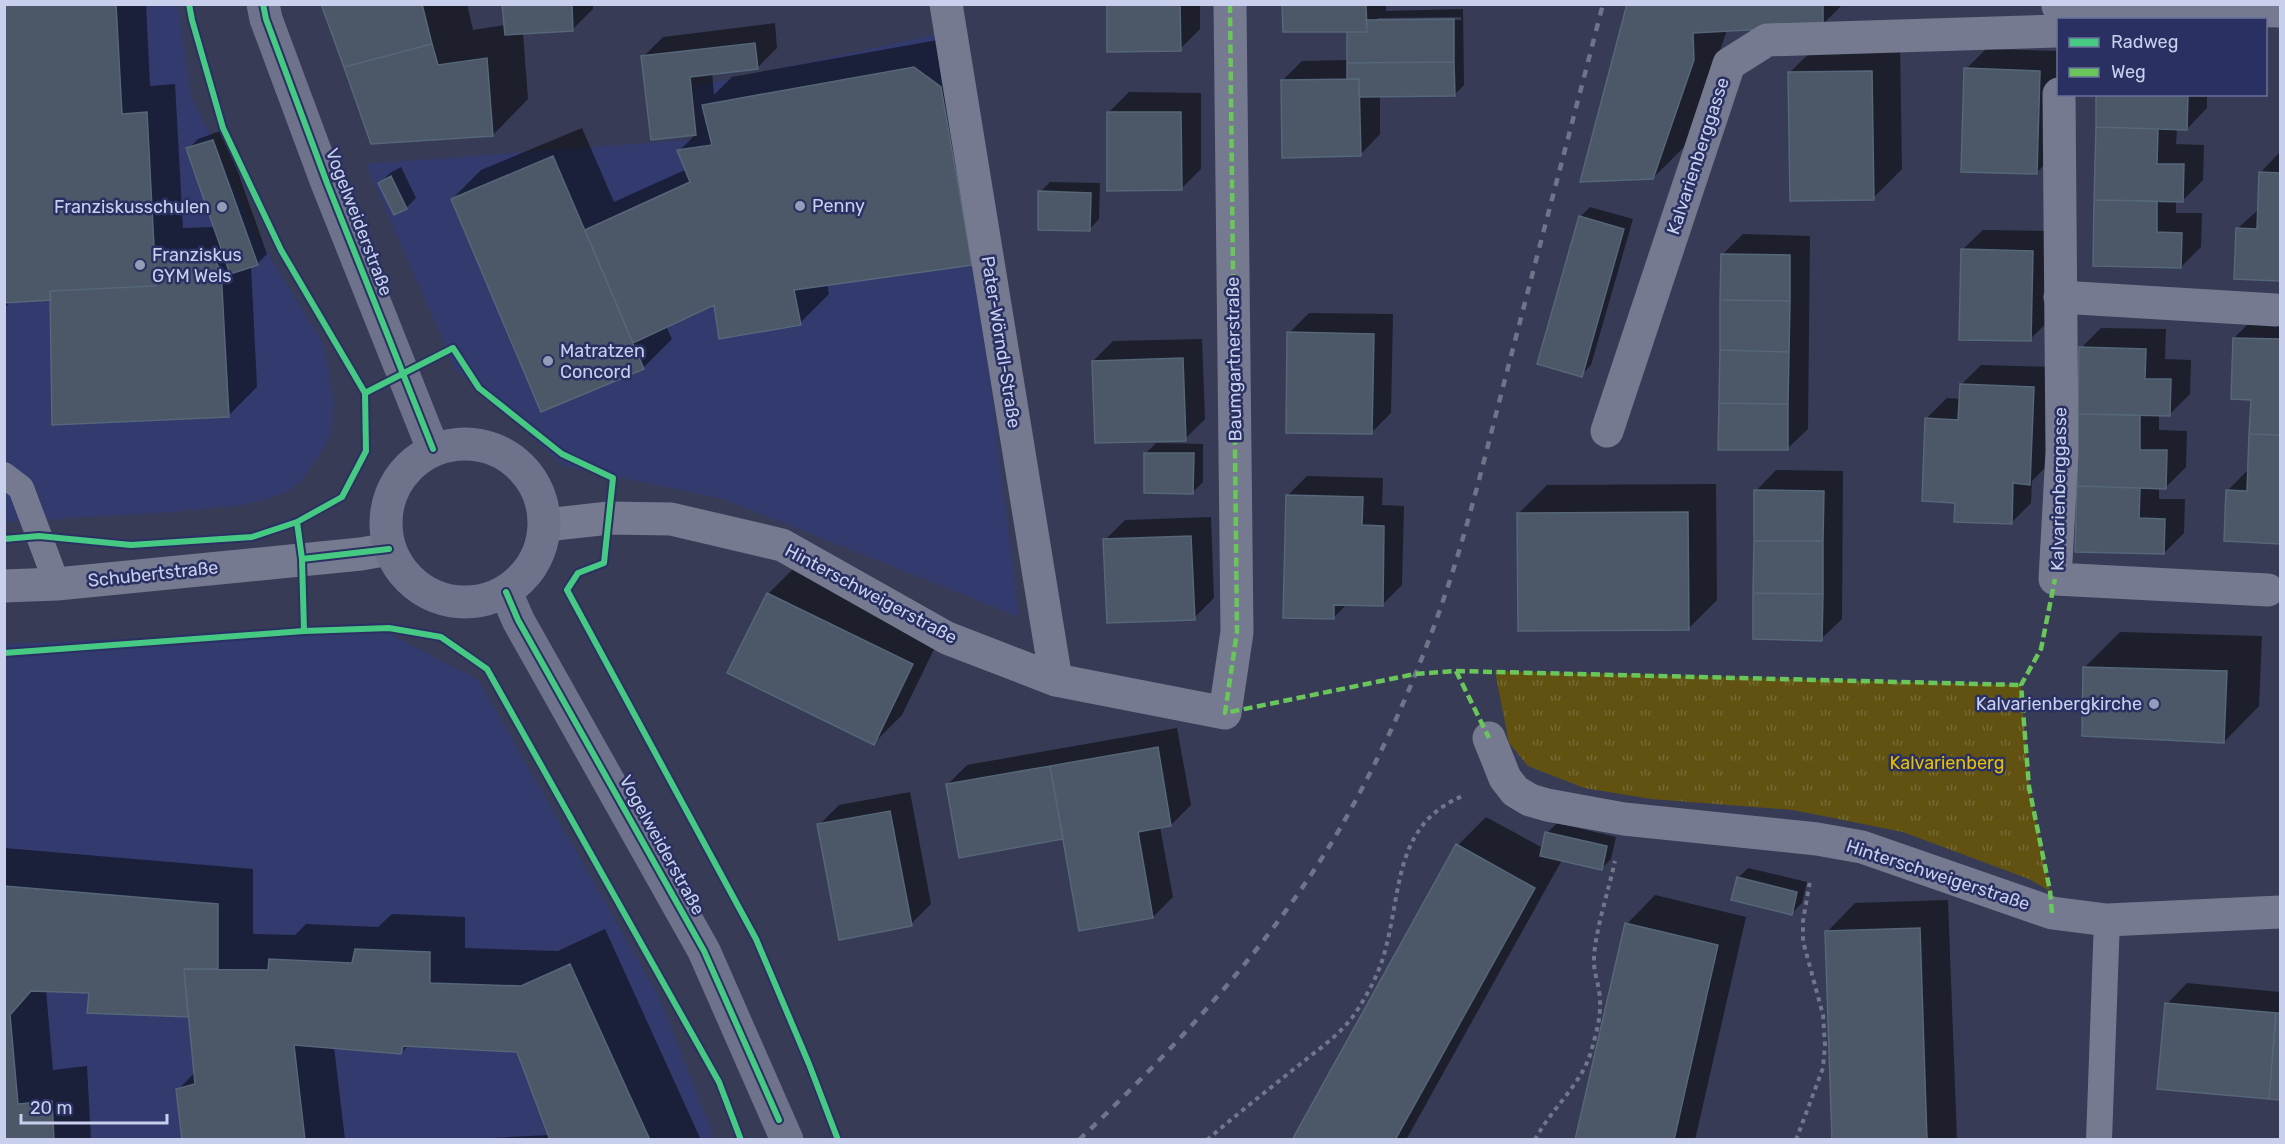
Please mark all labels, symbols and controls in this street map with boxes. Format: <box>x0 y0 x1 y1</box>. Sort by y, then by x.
legend <box>2057 18 2267 96</box>
text: Radweg <box>2111 31 2178 53</box>
text: Weg <box>2111 61 2146 83</box>
street label: Kalvarienberggasse <box>1662 75 1734 237</box>
street label: Vogelweiderstraße <box>321 145 397 299</box>
place label: Penny <box>812 195 865 217</box>
place label: Franziskusschulen <box>54 196 210 218</box>
marker: Penny <box>793 199 807 213</box>
marker: Franziskusschulen <box>215 200 229 214</box>
place label: Franziskus GYM Wels <box>152 244 242 287</box>
street label: Pater-Wörndl-Straße <box>977 254 1025 430</box>
marker: Franziskus GYM Wels <box>133 258 147 272</box>
street label: Baumgartnerstraße <box>1222 276 1246 442</box>
place label: Matratzen Concord <box>560 340 645 383</box>
marker: Matratzen Concord <box>541 354 555 368</box>
street label: Kalvarienberggasse <box>2047 407 2071 571</box>
street label: Hinterschweigerstraße <box>781 539 961 649</box>
street label: Schubertstraße <box>87 556 219 592</box>
place label: Kalvarienbergkirche <box>1976 693 2142 715</box>
marker: Kalvarienbergkirche <box>2147 697 2161 711</box>
park label: Kalvarienberg <box>1890 752 2004 774</box>
street label: Vogelweiderstraße <box>615 771 709 919</box>
street label: Hinterschweigerstraße <box>1843 835 2033 915</box>
scale bar <box>21 1087 166 1125</box>
text: 20 m <box>30 1097 72 1119</box>

